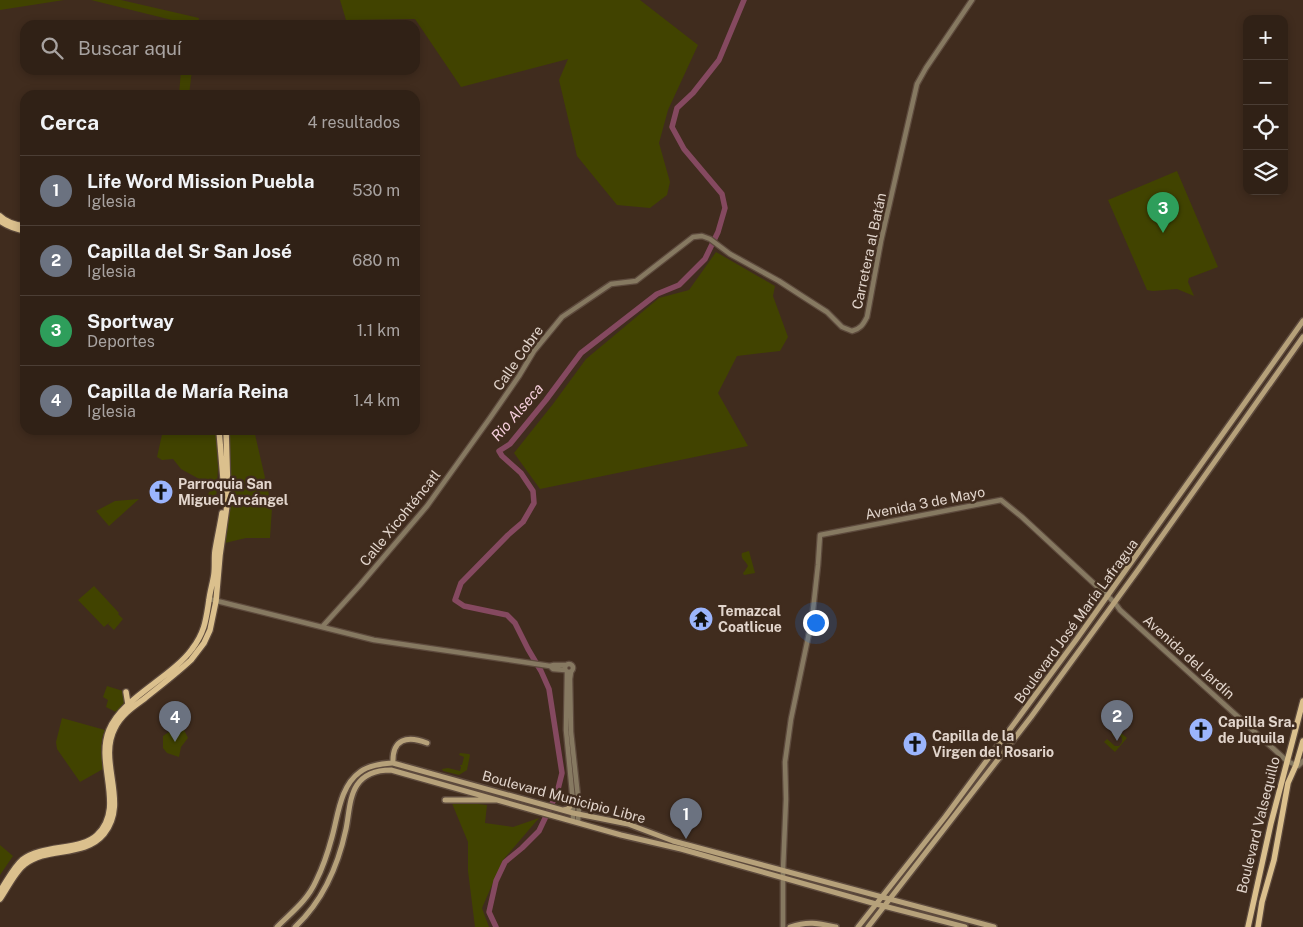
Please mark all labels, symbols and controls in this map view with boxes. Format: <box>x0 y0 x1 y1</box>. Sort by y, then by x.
map controls <box>1243 15 1288 195</box>
button: + <box>1243 15 1288 60</box>
search box <box>20 20 420 75</box>
icon: search <box>38 34 66 62</box>
text: Buscar aquí <box>78 37 182 59</box>
button: − <box>1243 60 1288 105</box>
button: locate <box>1243 105 1288 150</box>
text: Cerca <box>40 110 99 135</box>
text: 4 resultados <box>308 113 400 132</box>
button: layers <box>1243 150 1288 195</box>
text: Life Word Mission Puebla <box>87 170 314 192</box>
text: 1 <box>53 181 59 200</box>
text: 530 m <box>352 181 400 200</box>
street label: Carretera al Batán <box>849 191 889 311</box>
text: Iglesia <box>87 192 136 211</box>
pin: 3 <box>1147 192 1179 233</box>
text: Capilla del Sr San José <box>87 240 292 262</box>
text: 2 <box>51 251 61 270</box>
text: 680 m <box>352 251 400 270</box>
text: Iglesia <box>87 262 136 281</box>
text: Sportway <box>87 310 174 332</box>
text: 3 <box>51 321 61 340</box>
text: 1.1 km <box>357 321 400 340</box>
street label: Calle Cobre <box>490 322 546 394</box>
text: Deportes <box>87 332 155 351</box>
text: Capilla de María Reina <box>87 380 289 402</box>
water label: Rio Alseca <box>487 380 547 444</box>
text: 4 <box>51 391 61 410</box>
text: 1.4 km <box>353 391 400 410</box>
text: Iglesia <box>87 402 136 421</box>
street label: Calle Xicohténcatl <box>356 467 444 569</box>
place label: Parroquia San Miguel Arcángel <box>178 476 289 508</box>
church icon: Parroquia San Miguel Arcángel <box>148 479 174 505</box>
street label: Avenida 3 de Mayo <box>864 484 986 522</box>
street label: Boulevard José María Lafragua <box>1011 536 1141 706</box>
place label: Temazcal Coatlicue <box>718 603 782 635</box>
temple icon: Temazcal Coatlicue <box>688 606 714 632</box>
your location <box>803 610 829 636</box>
street label: Avenida del Jardín <box>1140 612 1238 702</box>
pin: 2 <box>1101 700 1133 741</box>
pin: 4 <box>159 701 191 742</box>
place label: Capilla Sra. de Juquila <box>1218 714 1295 746</box>
church icon: Capilla Sra. de Juquila <box>1188 717 1214 743</box>
place label: Capilla de la Virgen del Rosario <box>932 728 1054 760</box>
church icon: Capilla de la Virgen del Rosario <box>902 731 928 757</box>
street label: Boulevard Valsequillo <box>1233 755 1283 895</box>
street label: Boulevard Municipio Libre <box>481 767 648 827</box>
pin: 1 <box>670 798 702 839</box>

